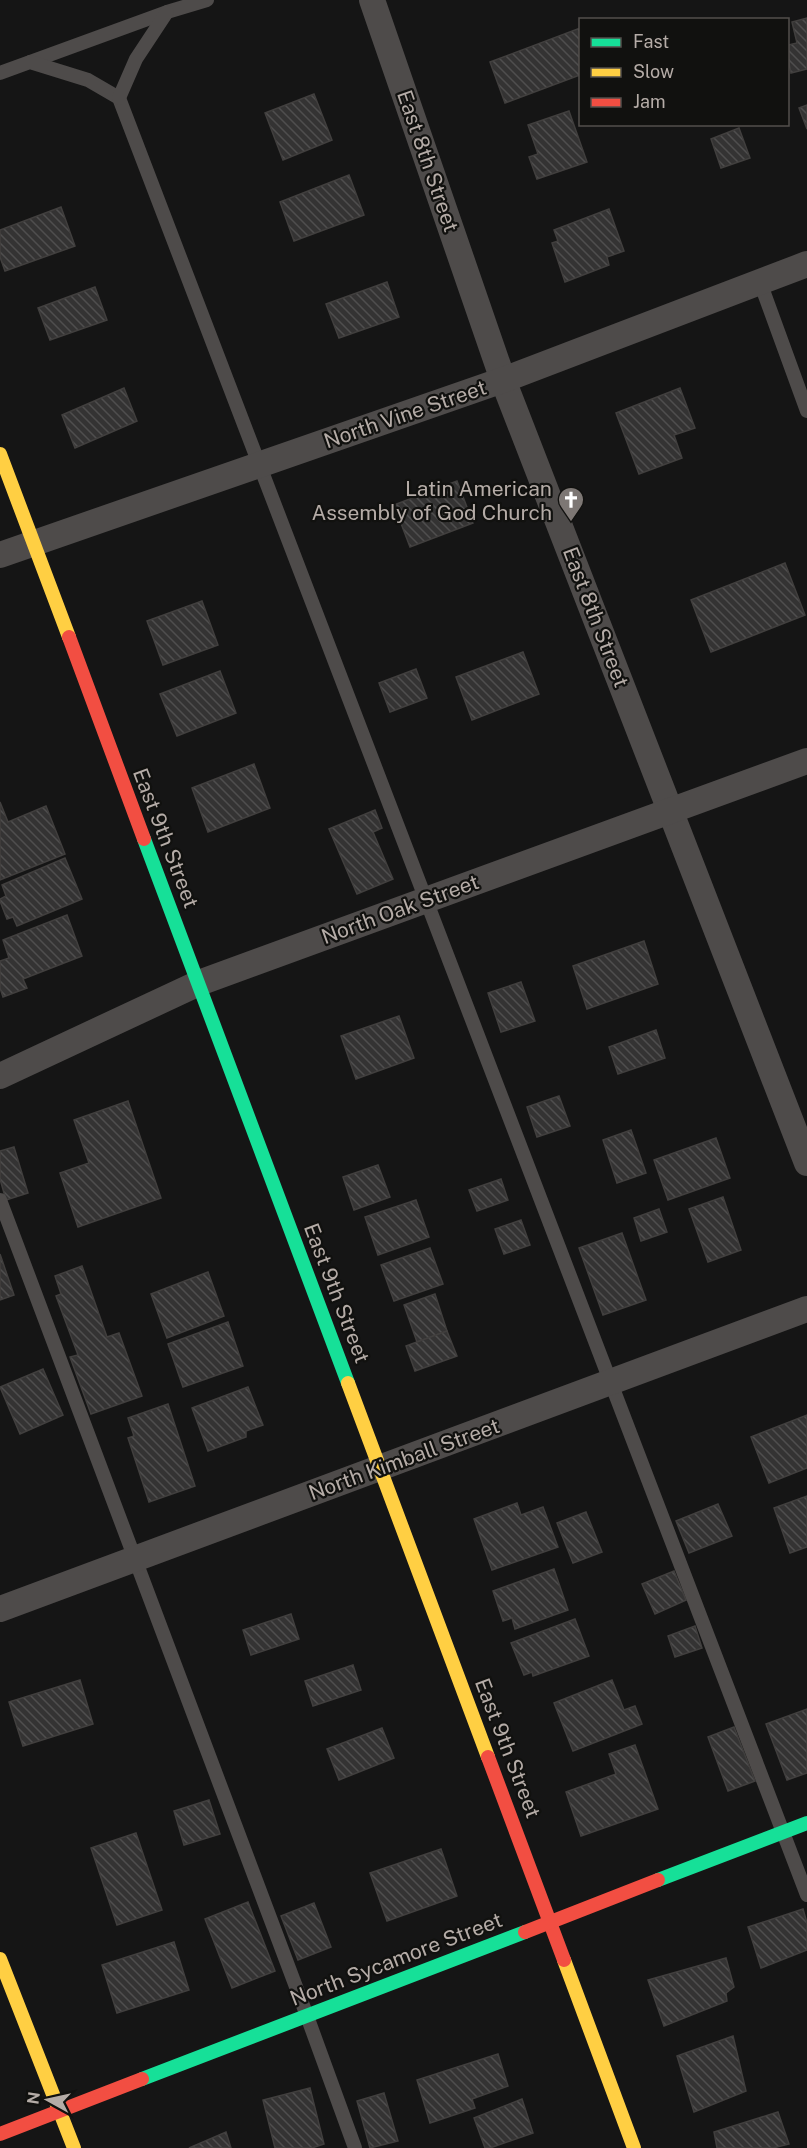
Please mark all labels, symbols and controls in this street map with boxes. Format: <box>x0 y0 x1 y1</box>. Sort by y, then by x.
legend <box>579 18 789 126</box>
text: Fast <box>633 31 669 52</box>
text: Slow <box>633 61 674 82</box>
street label: East 8th Street <box>392 87 464 235</box>
text: Jam <box>633 91 666 112</box>
street label: North Vine Street <box>320 374 490 454</box>
place label: Latin American Assembly of God Church <box>312 476 552 525</box>
church icon: Latin American Assembly of God Church <box>556 485 586 523</box>
street label: East 8th Street <box>558 543 634 691</box>
street label: East 9th Street <box>128 764 204 912</box>
street label: North Oak Street <box>318 869 482 949</box>
street label: East 9th Street <box>299 1219 375 1367</box>
street label: North Kimball Street <box>305 1413 503 1505</box>
street label: East 9th Street <box>470 1674 546 1822</box>
street label: North Sycamore Street <box>286 1907 506 2011</box>
north arrow <box>18 2070 78 2130</box>
text: N <box>23 2090 44 2106</box>

